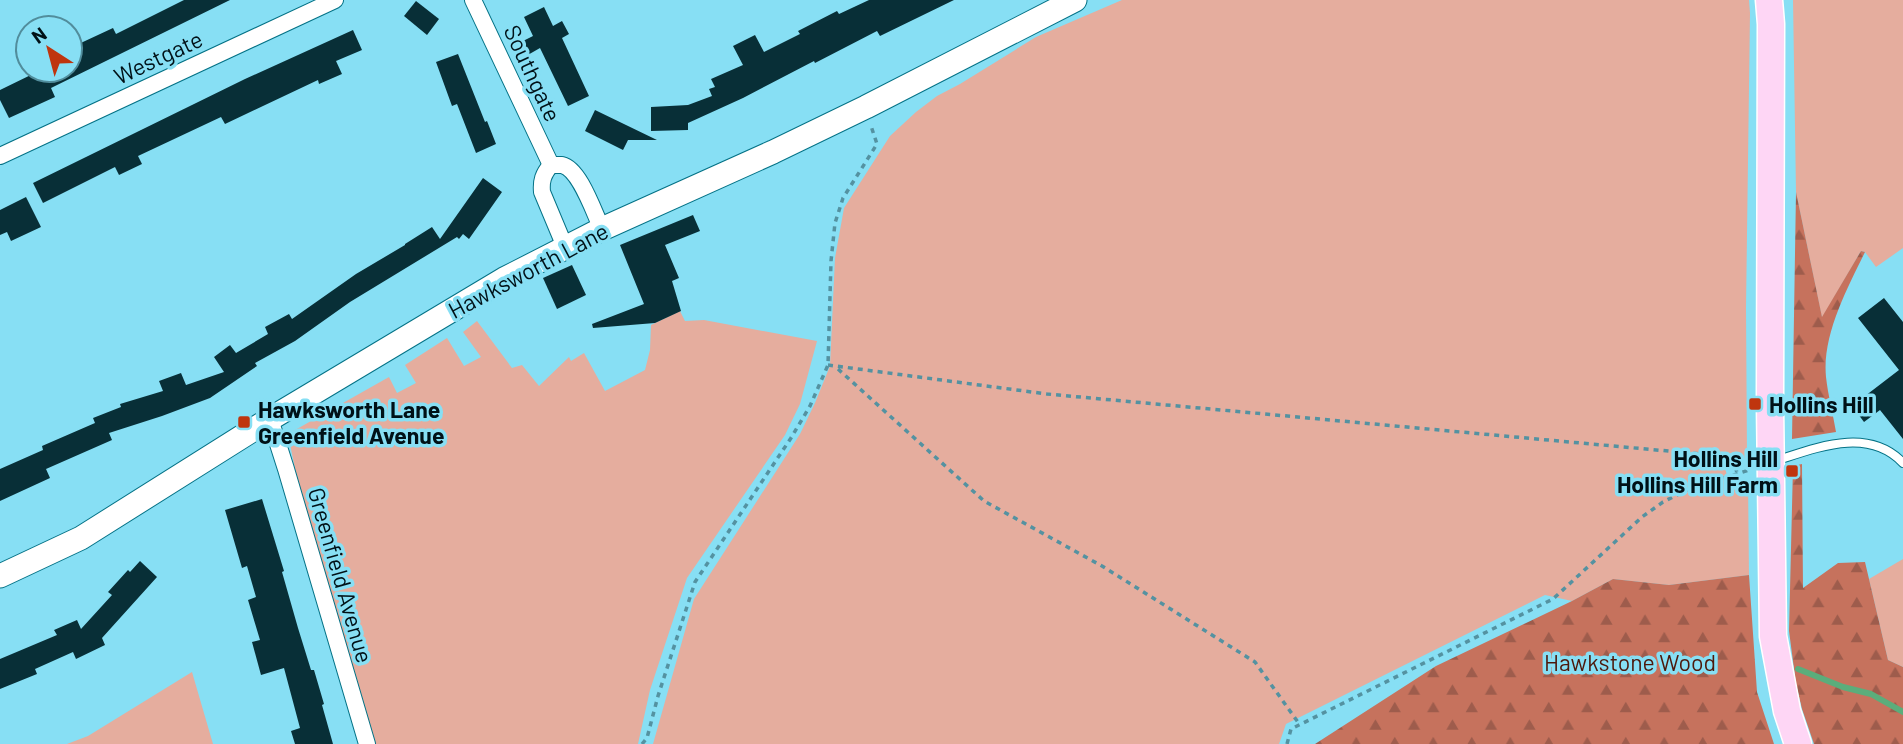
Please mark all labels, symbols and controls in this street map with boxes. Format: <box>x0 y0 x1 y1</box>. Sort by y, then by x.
north arrow <box>14 14 84 84</box>
street label: Southgate <box>498 20 568 126</box>
text: N <box>27 22 51 48</box>
street label: Westgate <box>109 24 207 90</box>
street label: Hawksworth Lane <box>443 216 613 324</box>
place label: Hollins Hill <box>1769 390 1874 418</box>
place label: Hawksworth Lane Greenfield Avenue <box>258 395 444 449</box>
marker: Hollins Hill <box>1747 396 1763 412</box>
marker: Hawksworth Lane Greenfield Avenue <box>236 414 252 430</box>
place label: Hollins Hill Hollins Hill Farm <box>1617 444 1778 498</box>
marker: Hollins Hill Hollins Hill Farm <box>1784 463 1800 479</box>
street label: Greenfield Avenue <box>303 484 379 666</box>
park label: Hawkstone Wood <box>1544 648 1716 676</box>

